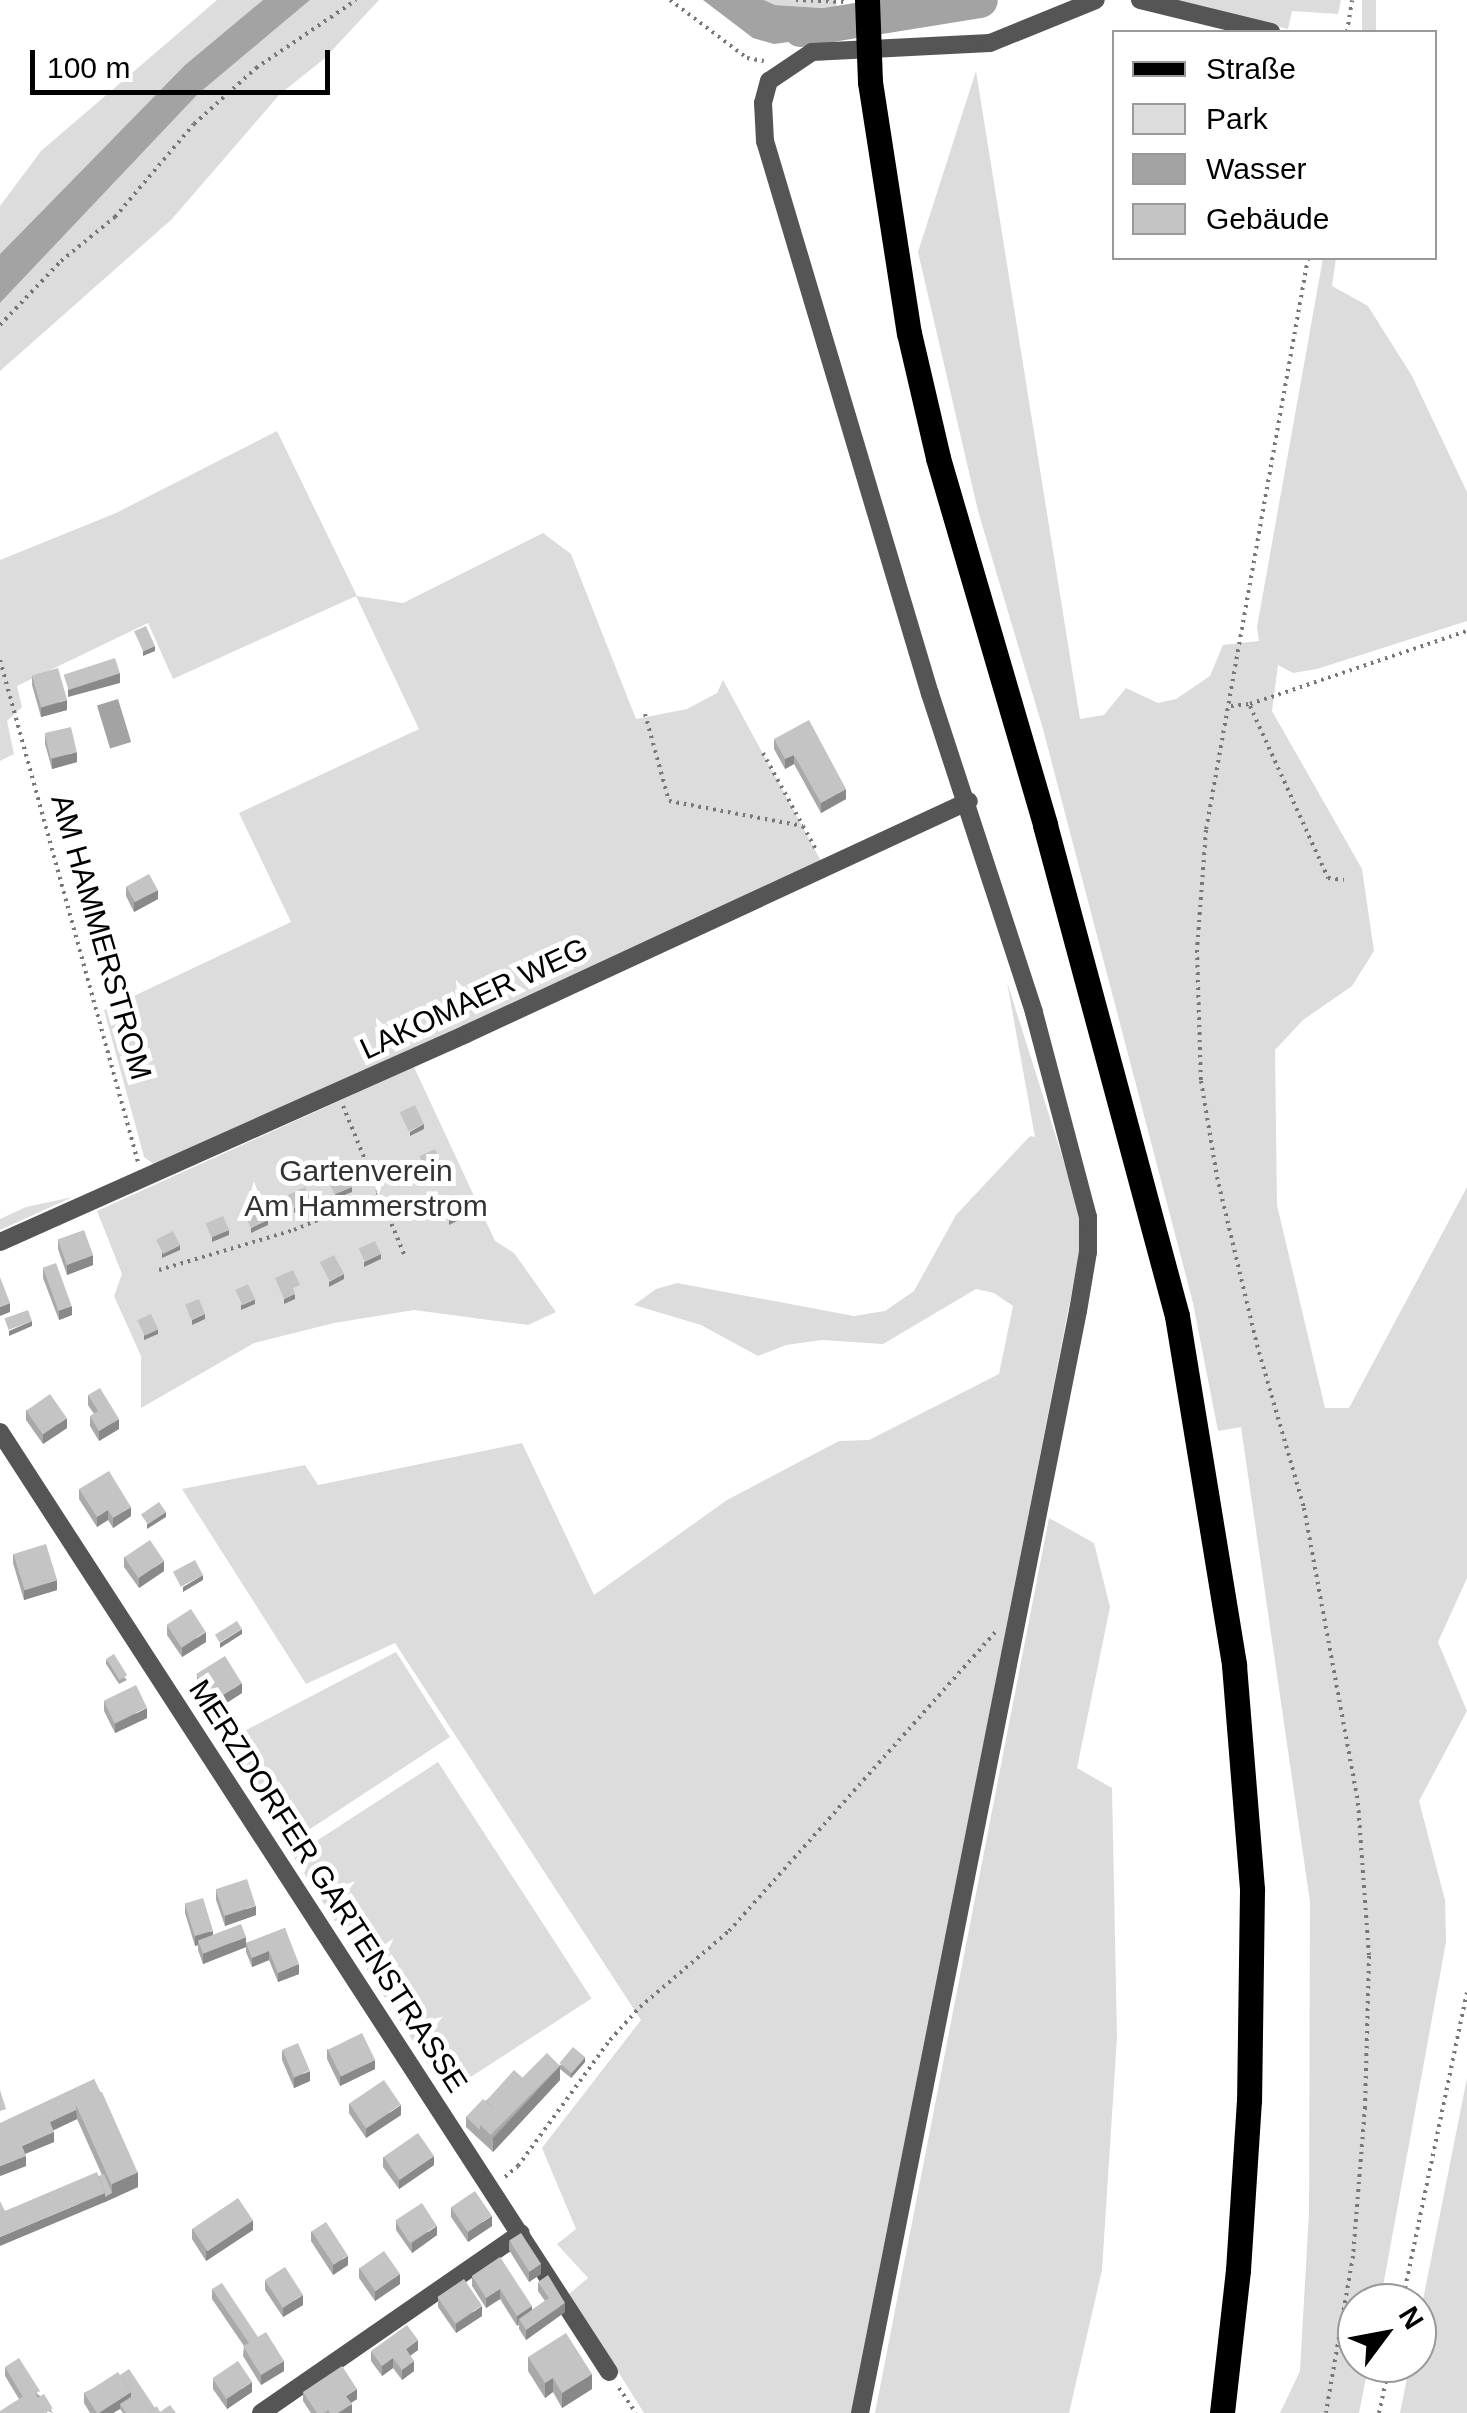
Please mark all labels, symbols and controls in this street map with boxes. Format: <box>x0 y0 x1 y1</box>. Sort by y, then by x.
scale bar <box>35 30 335 92</box>
legend <box>1112 30 1437 260</box>
text: 100 m <box>47 51 130 84</box>
text: Straße <box>1206 52 1296 85</box>
text: Park <box>1206 102 1268 135</box>
text: Wasser <box>1206 152 1307 185</box>
text: Gebäude <box>1206 202 1329 235</box>
street label: AM HAMMERSTROM <box>43 790 159 1084</box>
street label: LAKOMAER WEG <box>355 931 593 1067</box>
park label: Gartenverein Am Hammerstrom <box>244 1153 488 1224</box>
street label: MERZDORFER GARTENSTRASSE <box>181 1673 475 2099</box>
north arrow <box>1337 2283 1437 2383</box>
text: N <box>1393 2301 1430 2335</box>

